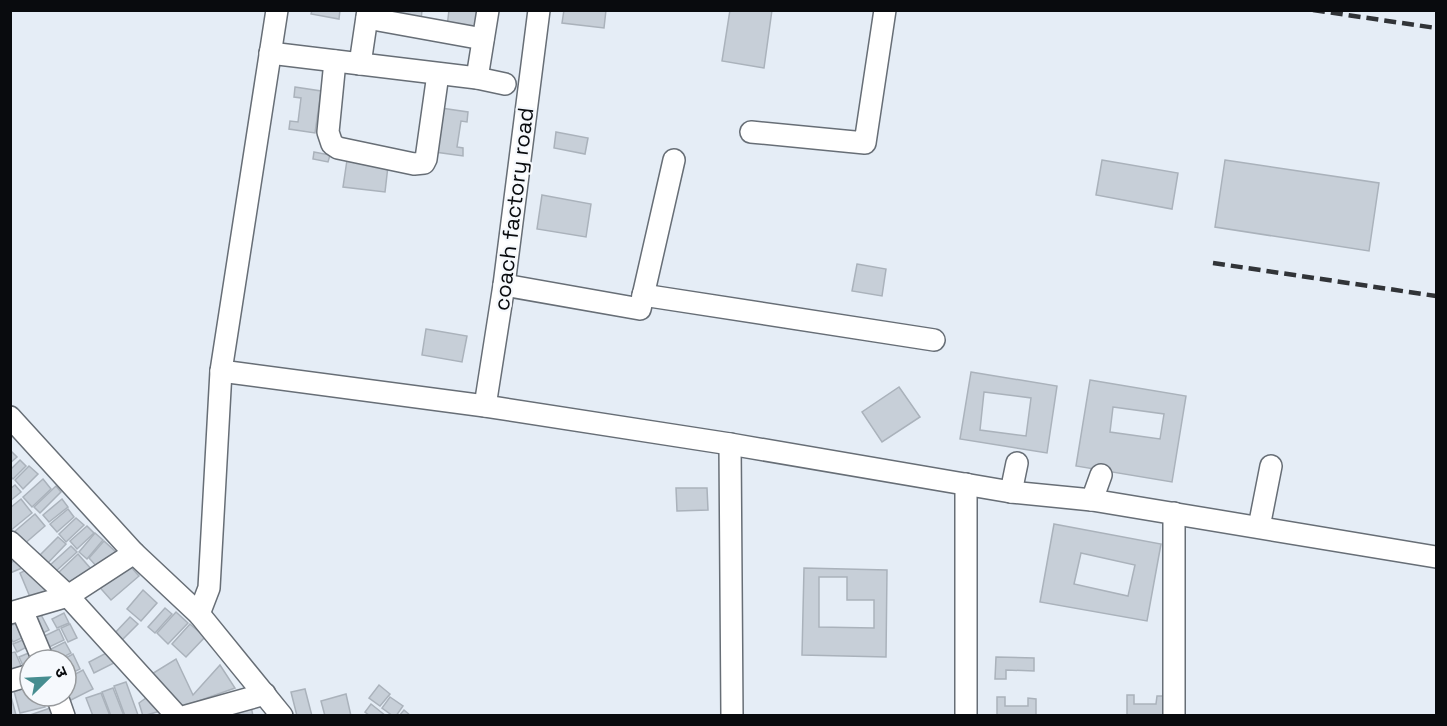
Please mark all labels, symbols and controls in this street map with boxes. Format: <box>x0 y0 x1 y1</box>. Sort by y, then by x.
street label: coach factory road <box>487 106 539 312</box>
north arrow <box>18 648 78 708</box>
text: उ <box>50 664 73 681</box>

